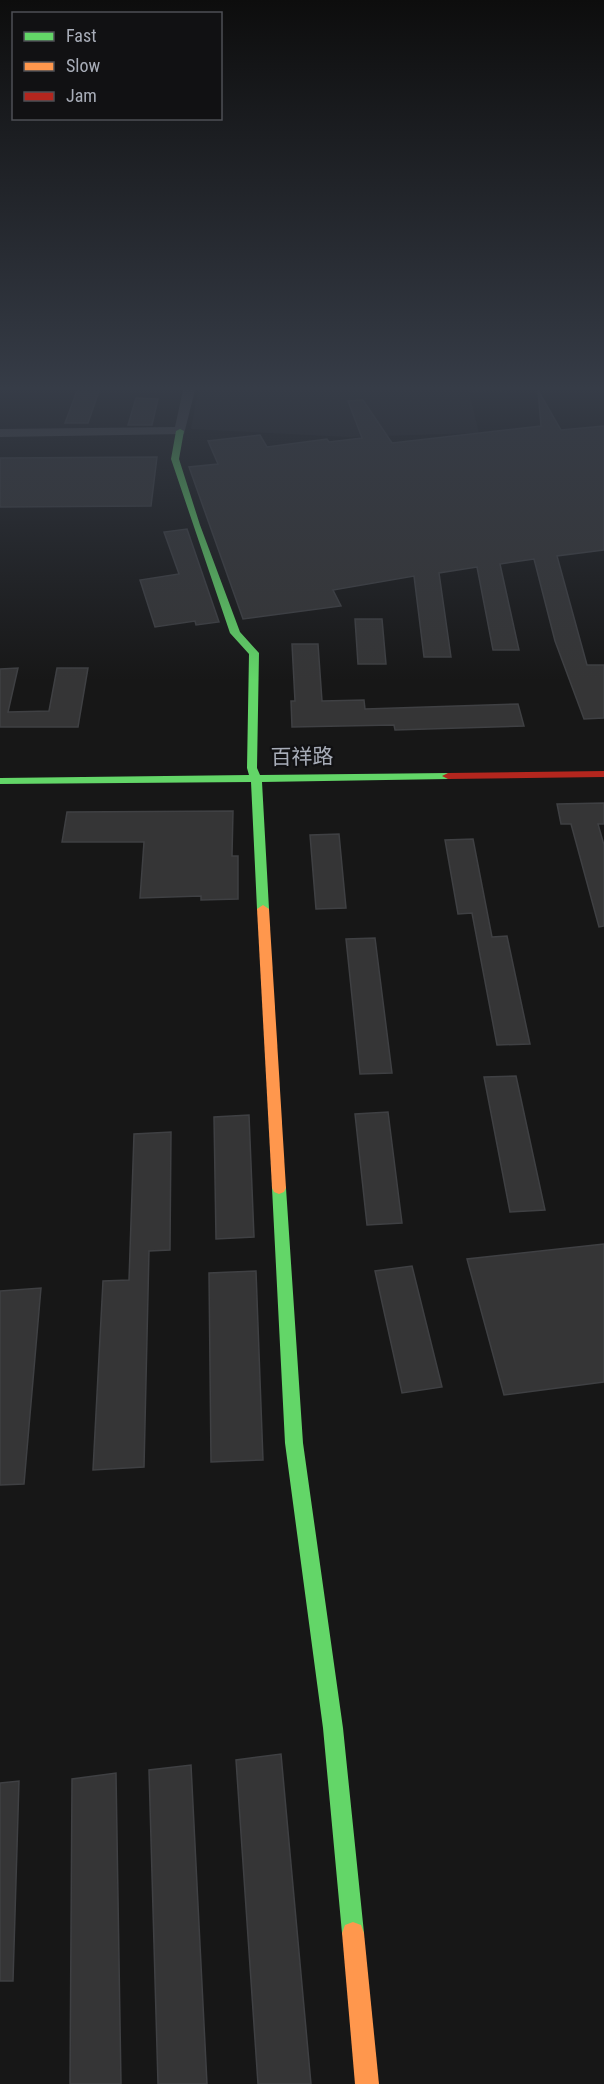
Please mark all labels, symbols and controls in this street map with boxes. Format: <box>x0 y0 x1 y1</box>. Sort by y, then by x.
legend <box>12 12 222 120</box>
text: Fast <box>66 25 97 46</box>
text: Slow <box>66 55 101 76</box>
text: Jam <box>66 85 97 106</box>
street label: 百祥路 <box>270 744 334 770</box>

